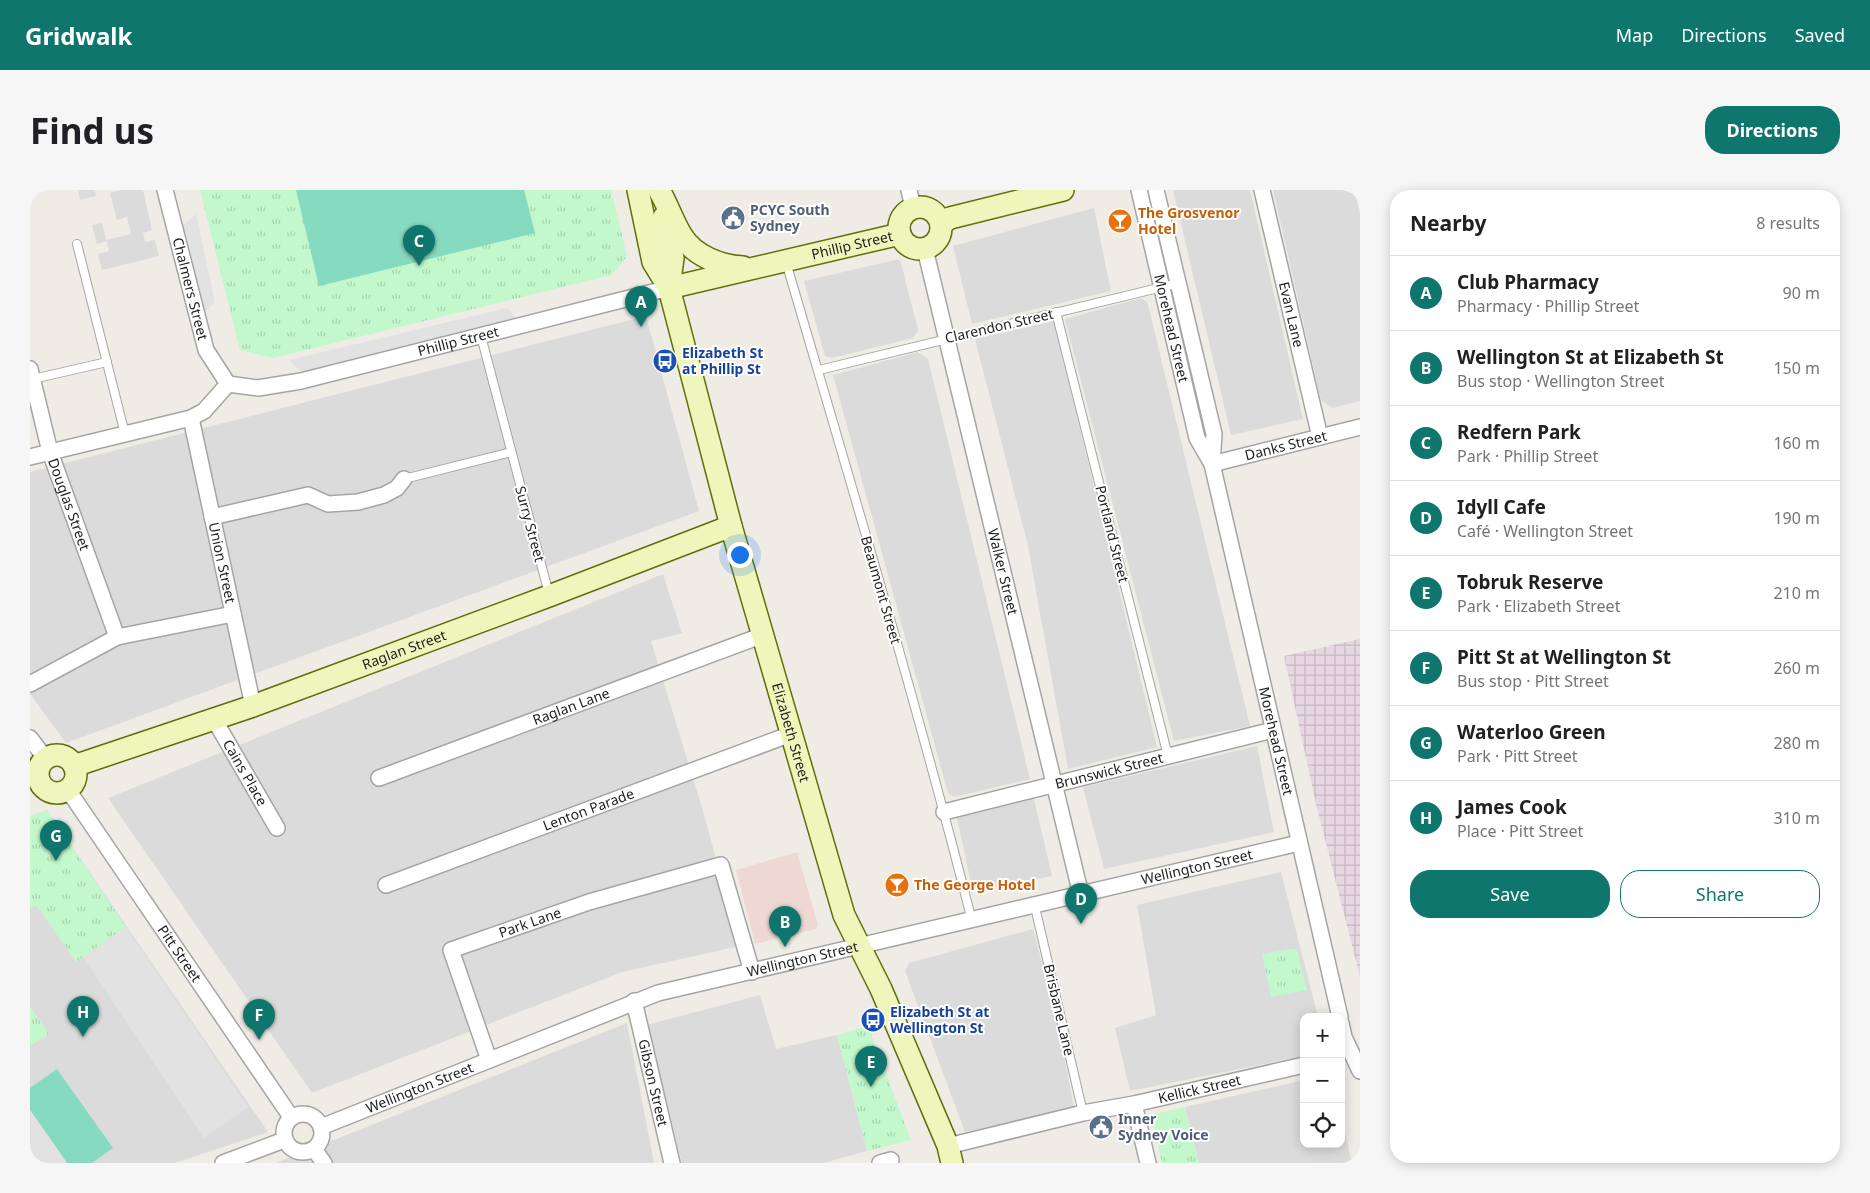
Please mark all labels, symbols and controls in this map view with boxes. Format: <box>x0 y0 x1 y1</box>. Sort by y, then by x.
text: Gridwalk <box>25 19 132 52</box>
text: Map <box>1616 23 1653 47</box>
text: Directions <box>1681 23 1767 47</box>
text: Saved <box>1795 23 1845 47</box>
button: Directions <box>1705 106 1840 154</box>
text: Find us <box>30 107 154 154</box>
place label: PCYC South Sydney <box>750 200 830 235</box>
place label: The Grosvenor Hotel <box>1138 203 1240 238</box>
public building icon: PCYC South Sydney <box>720 205 746 231</box>
bar icon: The Grosvenor Hotel <box>1107 208 1133 234</box>
text: Nearby <box>1410 209 1486 237</box>
text: 8 results <box>1756 212 1820 234</box>
pin: C <box>403 225 435 266</box>
street label: Phillip Street <box>809 226 895 263</box>
street label: Chalmers Street <box>169 235 213 342</box>
text: Club Pharmacy <box>1457 269 1599 295</box>
street label: Morehead Street <box>1150 272 1194 384</box>
street label: Evan Lane <box>1275 280 1309 349</box>
text: A <box>1420 282 1432 304</box>
text: 90 m <box>1783 282 1820 304</box>
pin: A <box>625 286 657 327</box>
text: Pharmacy · Phillip Street <box>1457 295 1639 317</box>
street label: Clarendon Street <box>943 304 1055 347</box>
street label: Phillip Street <box>416 321 501 360</box>
place label: Elizabeth St at Phillip St <box>682 343 763 378</box>
text: Wellington St at Elizabeth St <box>1457 344 1724 370</box>
bus stop icon: Elizabeth St at Phillip St <box>652 348 678 374</box>
text: B <box>1421 357 1431 379</box>
text: 150 m <box>1773 357 1820 379</box>
text: Bus stop · Wellington Street <box>1457 370 1665 392</box>
text: Redfern Park <box>1457 419 1581 445</box>
street label: Danks Street <box>1243 426 1329 464</box>
text: C <box>1421 432 1431 454</box>
text: 160 m <box>1773 432 1820 454</box>
text: Park · Phillip Street <box>1457 445 1598 467</box>
street label: Douglas Street <box>44 455 95 553</box>
street label: Portland Street <box>1091 483 1134 584</box>
street label: Surry Street <box>511 484 550 564</box>
text: Idyll Cafe <box>1457 494 1546 520</box>
text: D <box>1420 507 1432 529</box>
text: 190 m <box>1773 507 1820 529</box>
street label: Union Street <box>205 520 241 605</box>
text: Café · Wellington Street <box>1457 520 1633 542</box>
street label: Walker Street <box>984 527 1023 617</box>
street label: Beaumont Street <box>857 534 906 646</box>
your location <box>727 542 753 568</box>
text: Tobruk Reserve <box>1457 569 1603 595</box>
text: E <box>1422 582 1430 604</box>
text: 210 m <box>1773 582 1820 604</box>
text: Park · Elizabeth Street <box>1457 595 1620 617</box>
street label: Raglan Street <box>359 625 449 674</box>
text: Pitt St at Wellington St <box>1457 644 1671 670</box>
text: F <box>1422 657 1430 679</box>
text: 260 m <box>1773 657 1820 679</box>
text: Bus stop · Pitt Street <box>1457 670 1609 692</box>
street label: Elizabeth Street <box>768 680 815 784</box>
street label: Raglan Lane <box>530 683 612 729</box>
street label: Morehead Street <box>1255 685 1298 797</box>
text: Waterloo Green <box>1457 719 1606 745</box>
text: G <box>1420 732 1432 754</box>
text: 280 m <box>1773 732 1820 754</box>
street label: Cains Place <box>219 736 272 809</box>
text: Park · Pitt Street <box>1457 745 1578 767</box>
street label: Brunswick Street <box>1053 748 1165 793</box>
street label: Lenton Parade <box>540 783 637 835</box>
text: James Cook <box>1457 794 1567 820</box>
text: H <box>1420 807 1432 829</box>
text: 310 m <box>1773 807 1820 829</box>
pin: G <box>40 820 72 861</box>
text: Place · Pitt Street <box>1457 820 1583 842</box>
street label: Wellington Street <box>1139 844 1254 889</box>
button: Save <box>1410 870 1610 918</box>
button: Share <box>1620 870 1820 918</box>
bar icon: The George Hotel <box>884 872 910 898</box>
place label: The George Hotel <box>914 875 1035 894</box>
pin: D <box>1065 883 1097 924</box>
street label: Park Lane <box>496 902 564 942</box>
pin: B <box>769 906 801 947</box>
street label: Pitt Street <box>154 921 206 986</box>
street label: Wellington Street <box>745 936 860 981</box>
street label: Brisbane Lane <box>1040 962 1079 1058</box>
pin: H <box>67 996 99 1037</box>
pin: F <box>243 999 275 1040</box>
place label: Elizabeth St at Wellington St <box>890 1002 989 1037</box>
bus stop icon: Elizabeth St at Wellington St <box>860 1007 886 1033</box>
map controls <box>1300 1013 1345 1148</box>
button: + <box>1300 1013 1345 1058</box>
street label: Gibson Street <box>634 1037 673 1128</box>
pin: E <box>855 1046 887 1087</box>
street label: Wellington Street <box>363 1058 476 1117</box>
button: − <box>1300 1058 1345 1103</box>
street label: Kellick Street <box>1156 1070 1243 1107</box>
button: locate <box>1300 1103 1345 1148</box>
place label: Inner Sydney Voice <box>1118 1109 1209 1144</box>
public building icon: Inner Sydney Voice <box>1088 1114 1114 1140</box>

